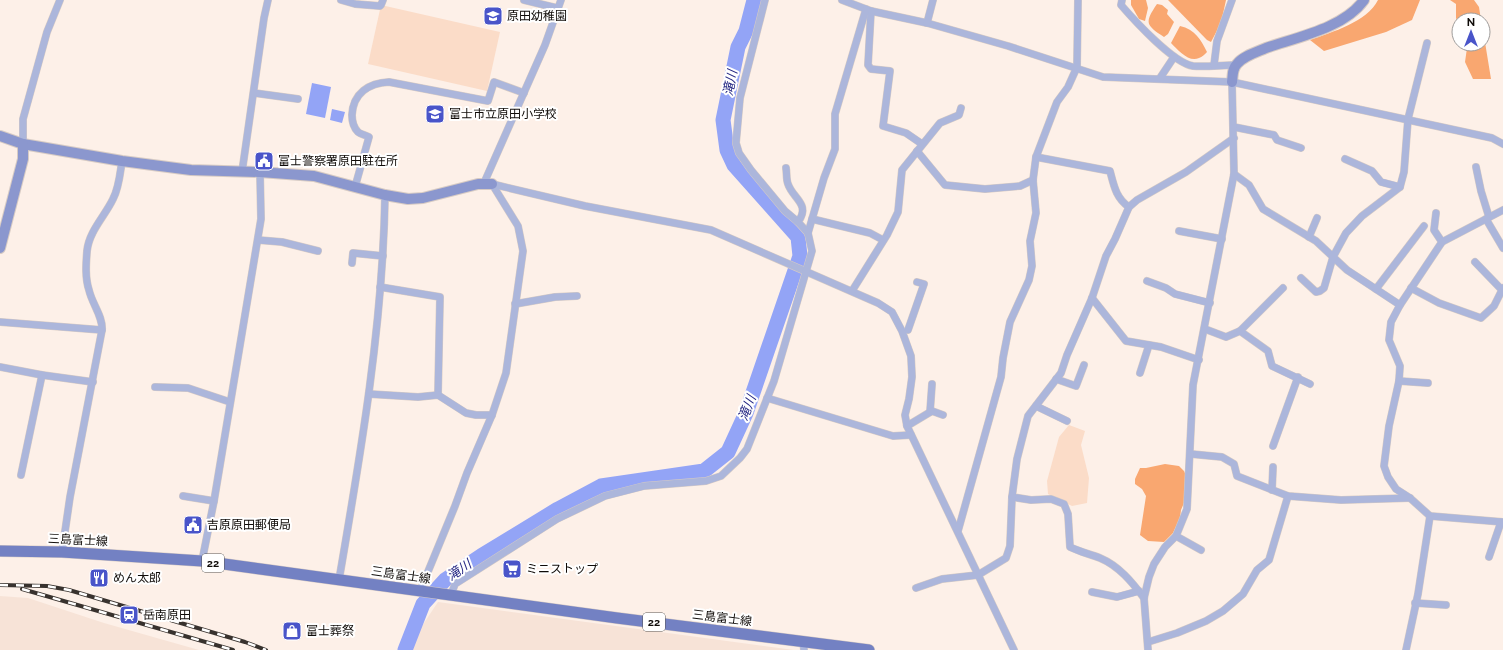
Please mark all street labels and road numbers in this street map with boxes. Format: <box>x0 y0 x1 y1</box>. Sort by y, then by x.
street label: 三島富士線 <box>48 531 108 549</box>
road number: 22 <box>202 554 224 572</box>
street label: 三島富士線 <box>370 564 432 586</box>
street label: 三島富士線 <box>691 607 753 629</box>
road number: 22 <box>643 613 665 631</box>

